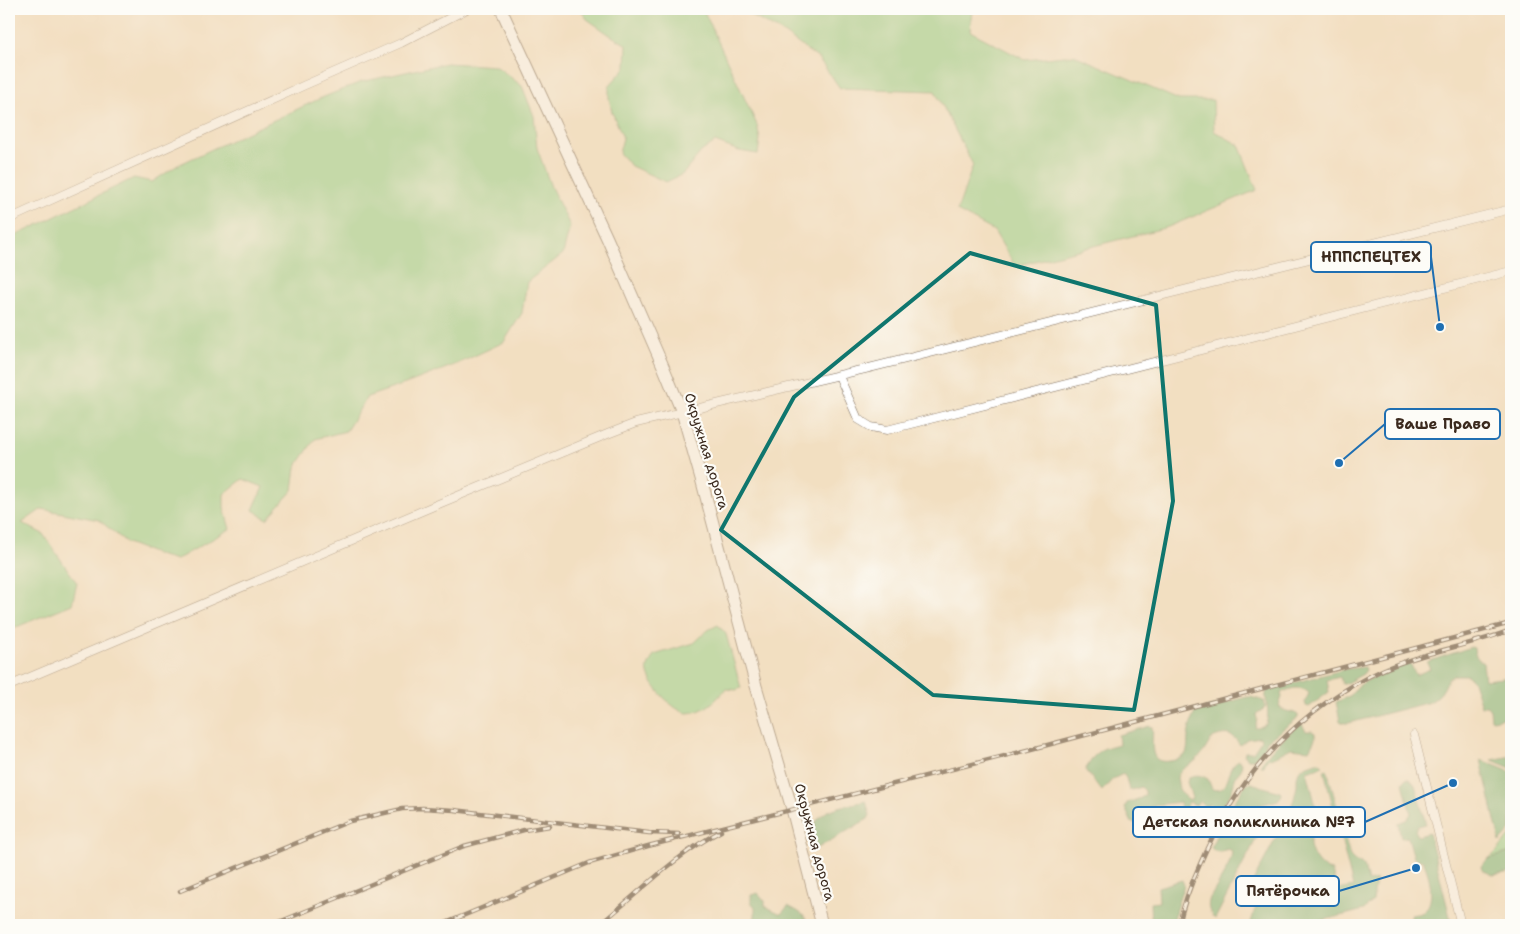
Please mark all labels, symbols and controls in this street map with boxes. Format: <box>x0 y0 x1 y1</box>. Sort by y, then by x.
callout: НППСПЕЦТЕХ <box>1311 242 1431 272</box>
text: НППСПЕЦТЕХ <box>1321 247 1421 267</box>
street label: Окружная дорога <box>681 391 733 512</box>
callout: Ваше Право <box>1385 409 1500 439</box>
text: Ваше Право <box>1395 414 1491 434</box>
street label: Окружная дорога <box>791 781 839 903</box>
callout: Детская поликлиника №7 <box>1133 807 1365 837</box>
text: Детская поликлиника №7 <box>1143 812 1355 832</box>
callout: Пятёрочка <box>1236 876 1339 906</box>
text: Пятёрочка <box>1246 881 1331 901</box>

